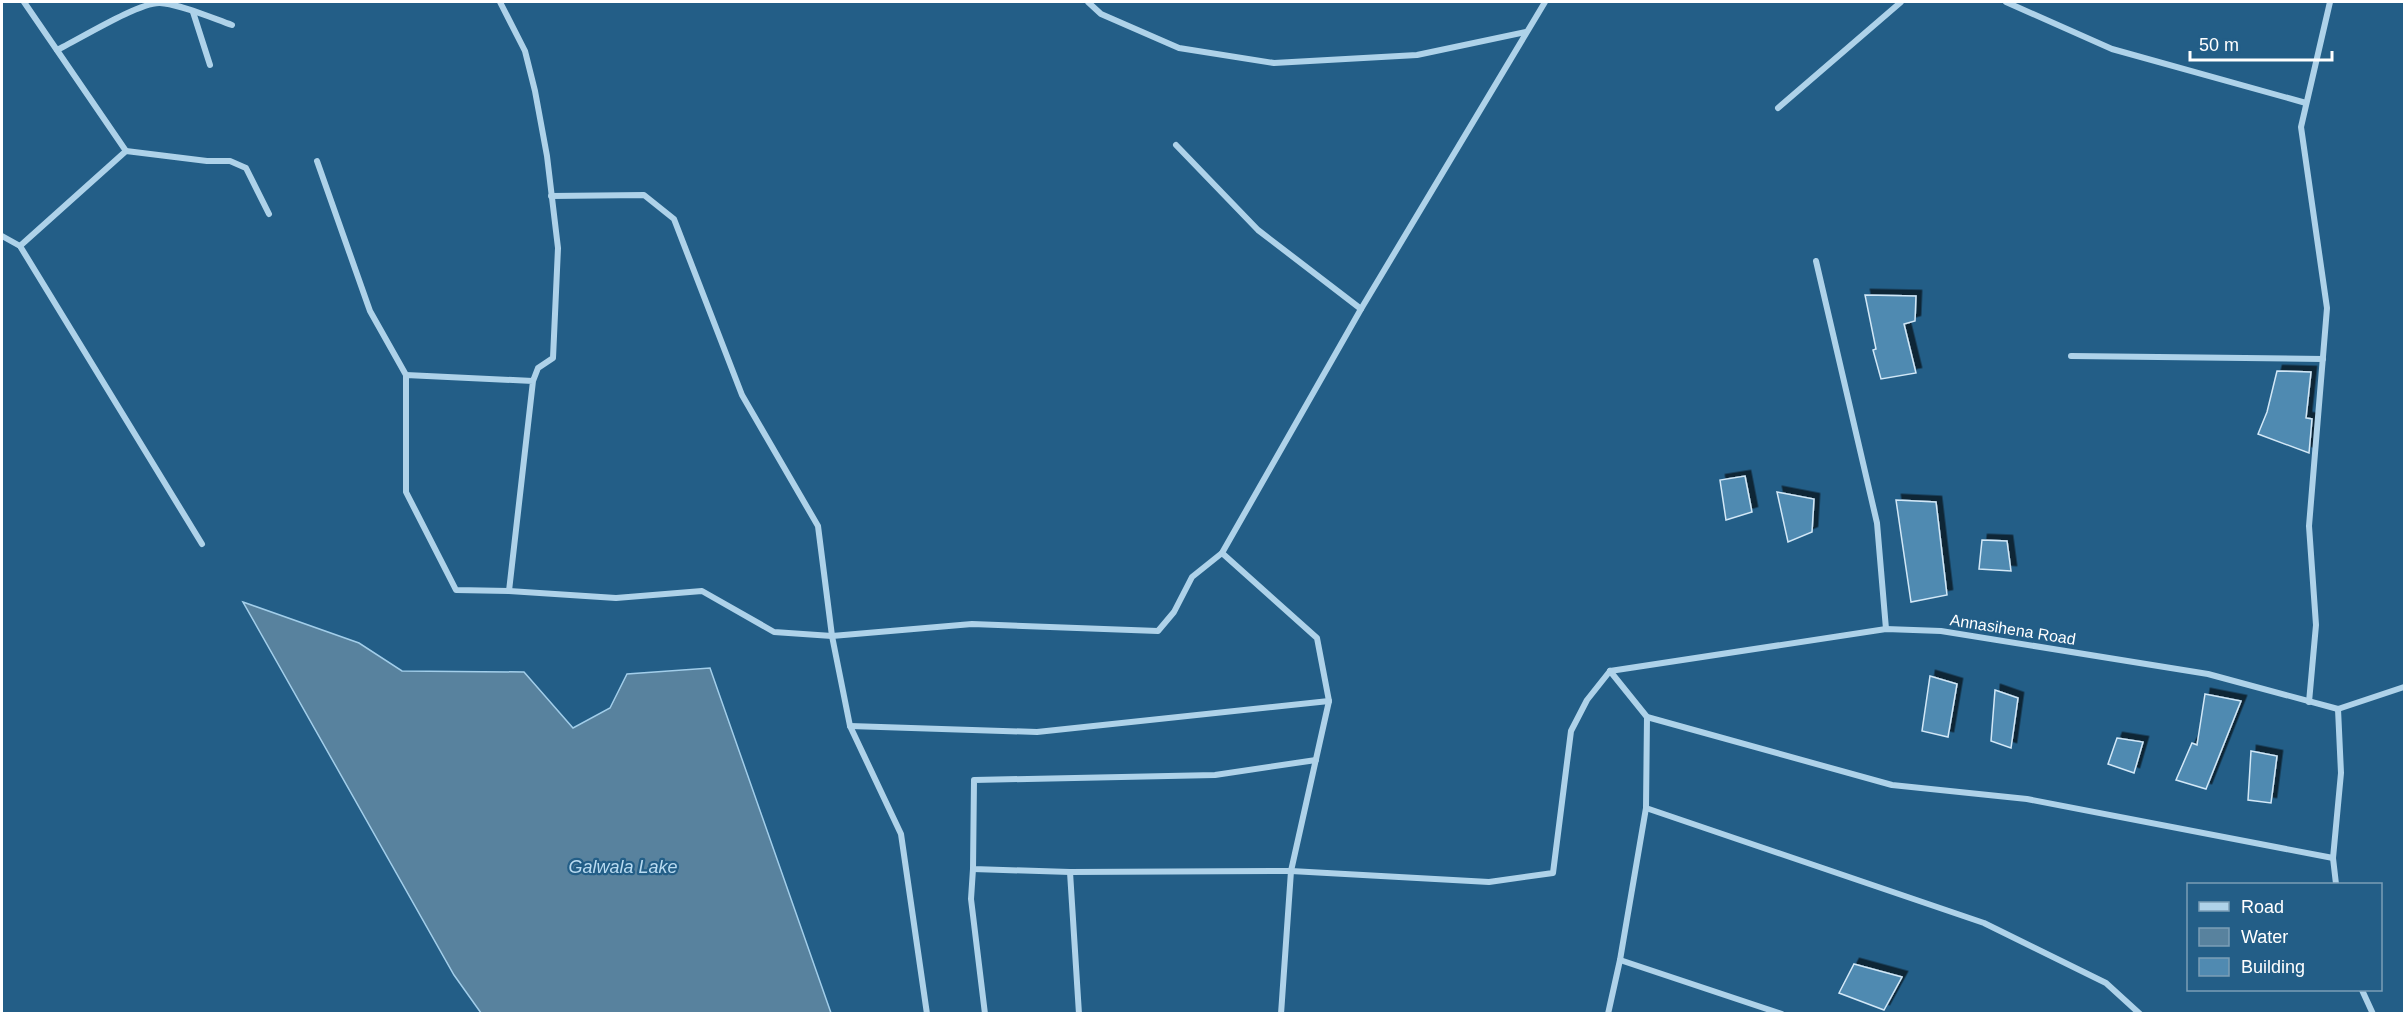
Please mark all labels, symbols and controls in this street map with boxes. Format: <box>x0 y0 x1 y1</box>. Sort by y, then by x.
scale bar <box>2190 24 2332 62</box>
text: 50 m <box>2199 35 2239 55</box>
street label: Annasihena Road <box>1949 611 2077 648</box>
water label: Galwala Lake <box>568 857 678 877</box>
legend <box>2187 883 2382 991</box>
text: Road <box>2241 897 2284 917</box>
text: Water <box>2241 927 2288 947</box>
text: Building <box>2241 957 2305 977</box>

